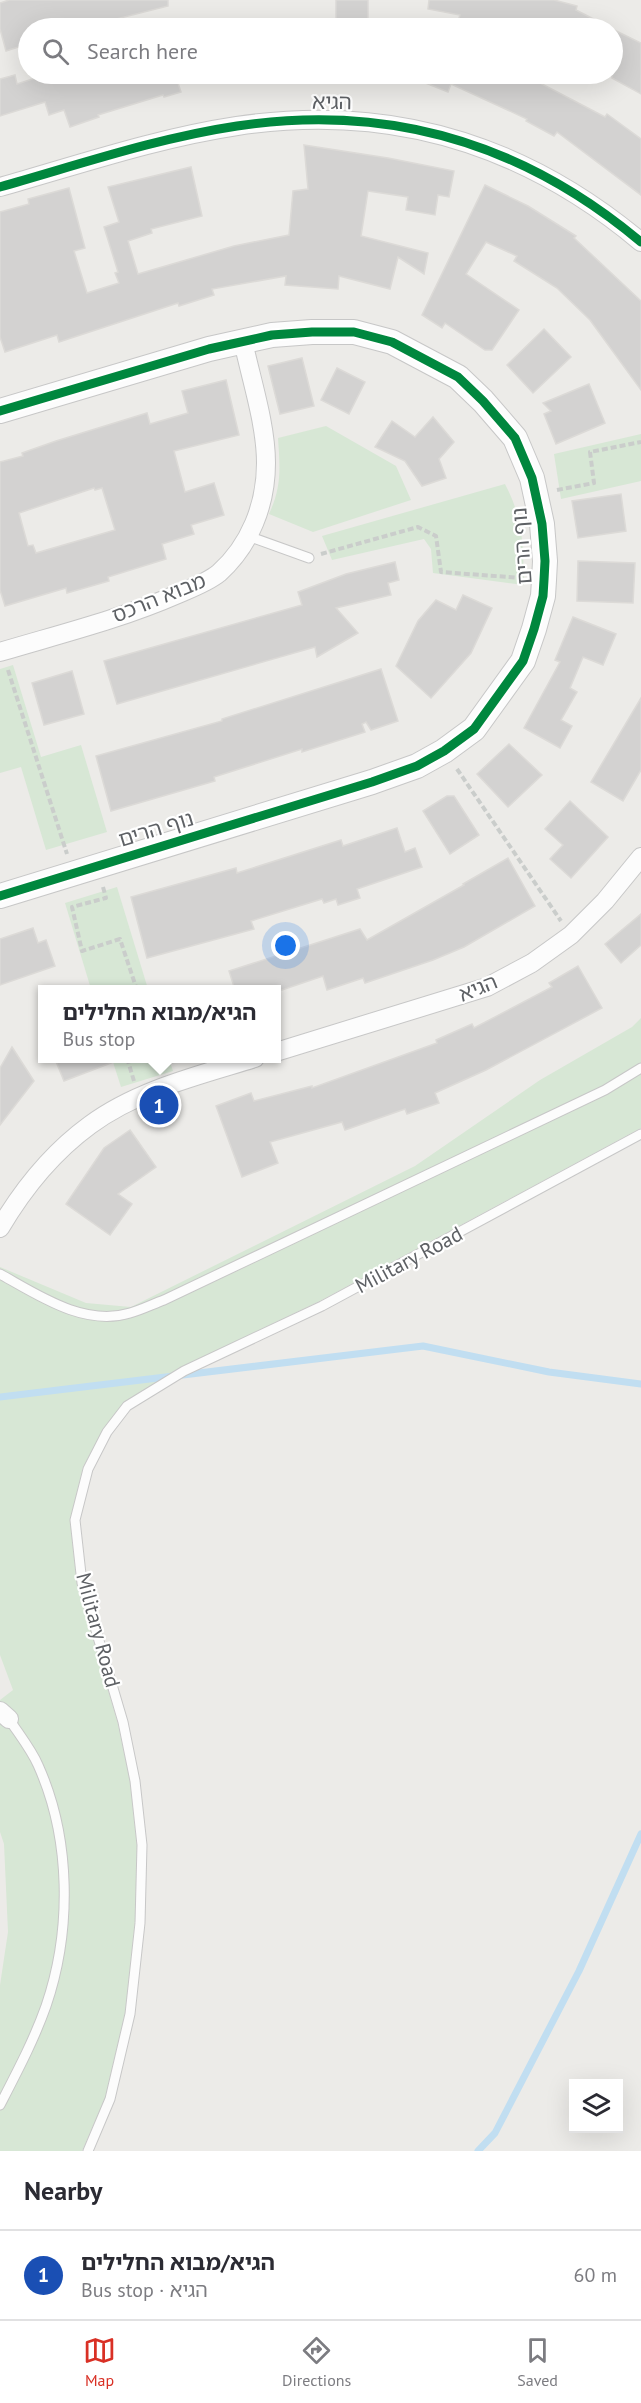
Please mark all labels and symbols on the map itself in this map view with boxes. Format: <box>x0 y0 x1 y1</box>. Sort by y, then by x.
street label: הגיא <box>312 88 352 115</box>
street label: נוף הרים <box>505 507 538 585</box>
street label: מבוא הרכס <box>108 566 210 629</box>
street label: נוף הרים <box>115 804 197 853</box>
your location <box>271 931 300 960</box>
street label: הגיא <box>454 968 501 1008</box>
pin: 1 <box>140 1082 178 1128</box>
street label: Military Road <box>350 1220 467 1299</box>
street label: Military Road <box>70 1569 127 1690</box>

